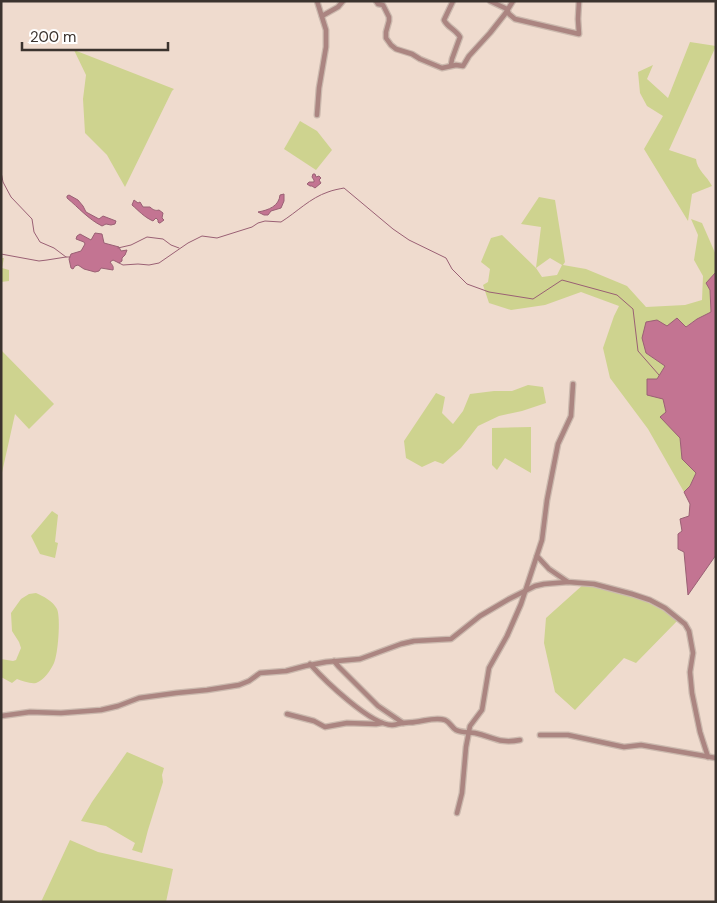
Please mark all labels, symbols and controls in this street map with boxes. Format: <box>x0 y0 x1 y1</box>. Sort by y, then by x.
scale bar <box>22 20 169 52</box>
text: 200 m <box>30 27 76 47</box>

